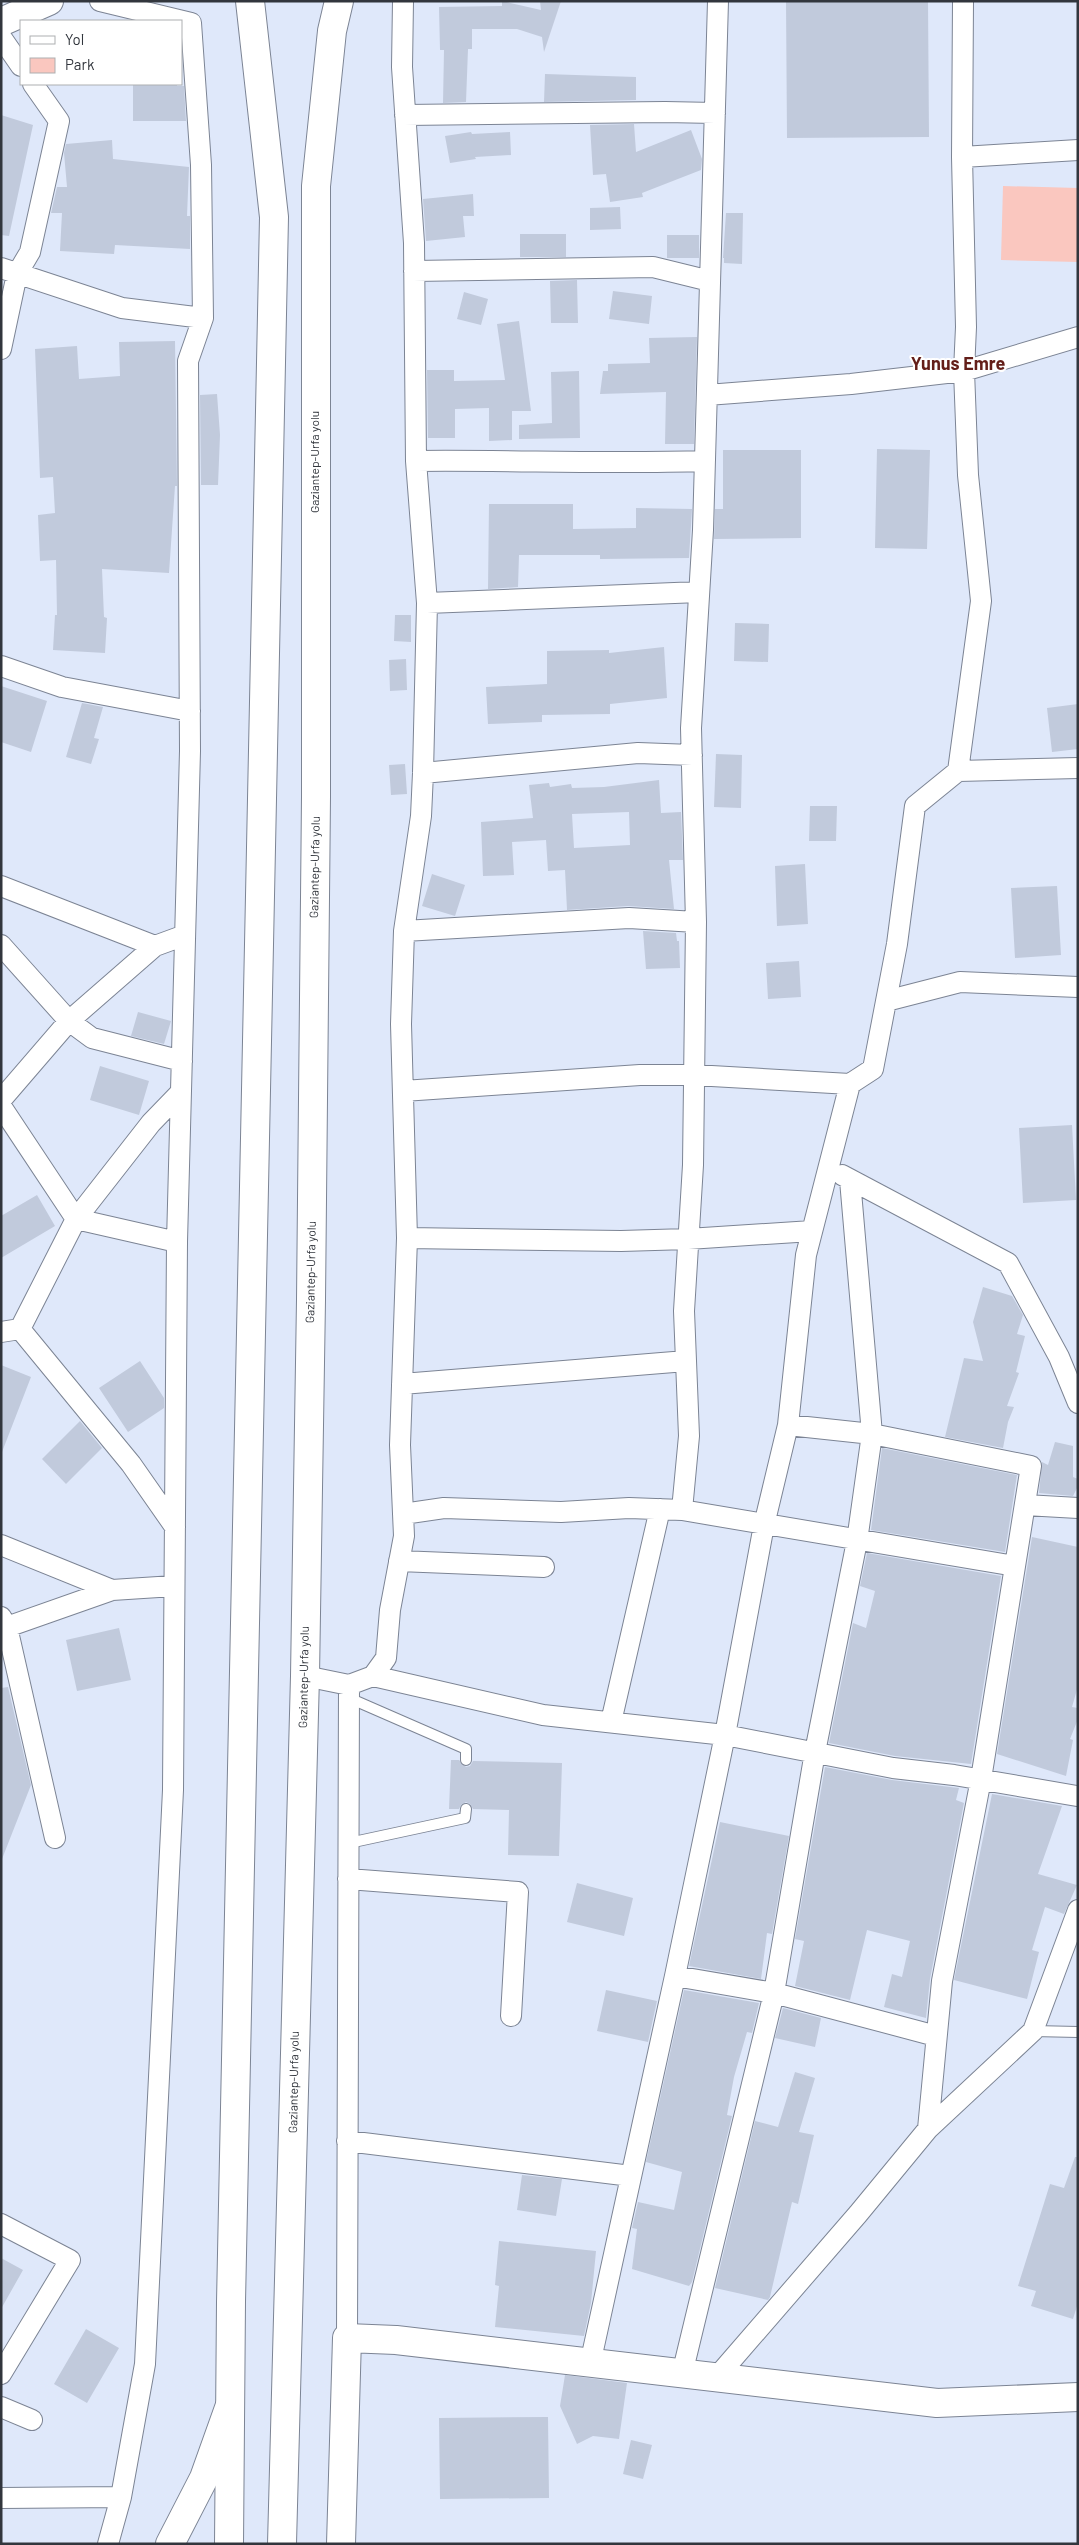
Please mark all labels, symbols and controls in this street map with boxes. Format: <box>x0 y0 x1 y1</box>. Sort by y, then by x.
legend <box>20 20 182 85</box>
text: Yol <box>65 30 84 48</box>
text: Park <box>65 55 95 73</box>
district label: Yunus Emre <box>911 352 1005 374</box>
street label: Gaziantep-Urfa yolu <box>307 411 321 513</box>
street label: Gaziantep-Urfa yolu <box>306 816 322 918</box>
street label: Gaziantep-Urfa yolu <box>302 1221 318 1323</box>
street label: Gaziantep-Urfa yolu <box>295 1626 311 1728</box>
street label: Gaziantep-Urfa yolu <box>285 2031 301 2133</box>

